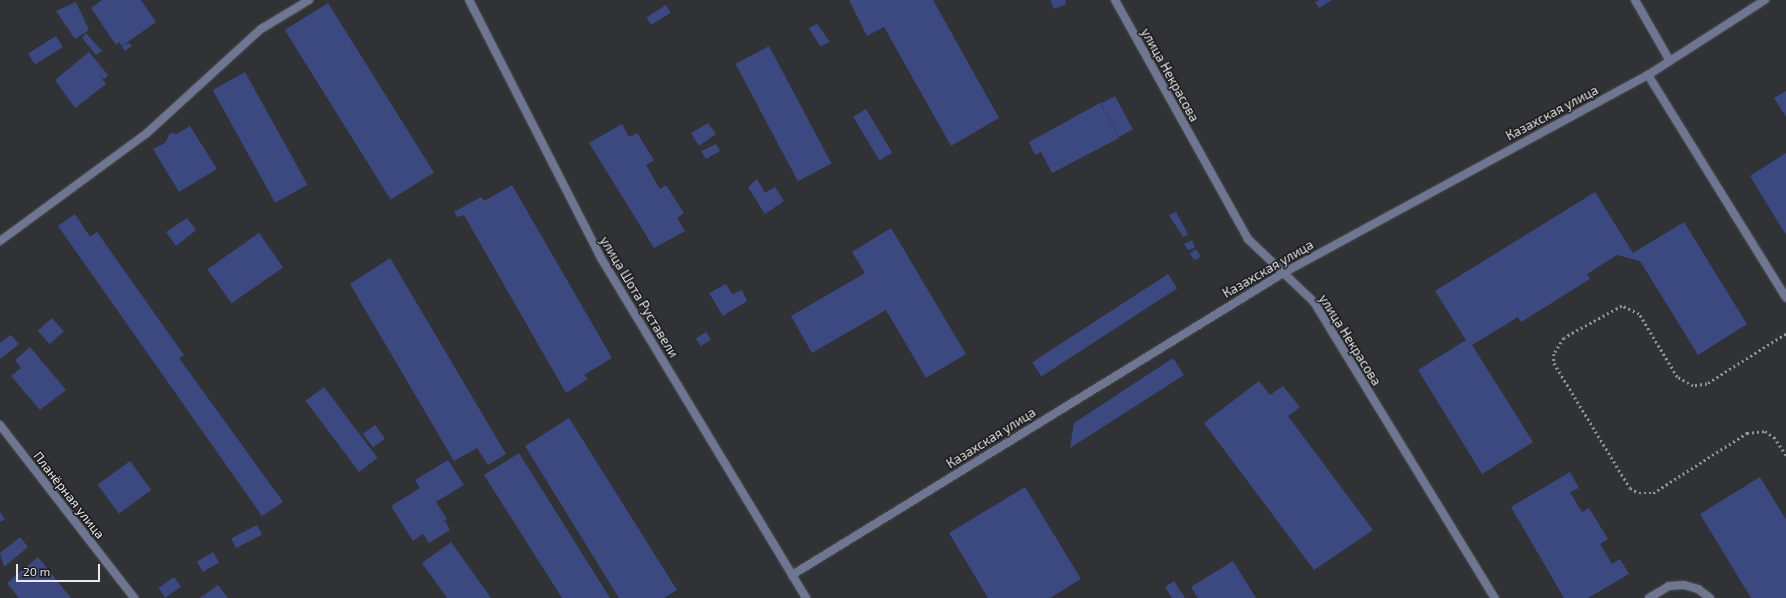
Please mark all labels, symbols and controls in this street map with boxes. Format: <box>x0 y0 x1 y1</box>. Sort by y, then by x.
street label: улица Некрасова <box>1138 25 1202 125</box>
street label: Казахская улица <box>1503 82 1601 144</box>
street label: улица Шота Руставели <box>597 234 681 360</box>
street label: Казахская улица <box>1220 237 1316 301</box>
street label: улица Некрасова <box>1316 291 1384 389</box>
street label: Казахская улица <box>944 404 1038 472</box>
street label: Планёрная улица <box>30 448 108 542</box>
scale bar <box>18 556 102 582</box>
text: 20 m <box>23 564 50 578</box>

